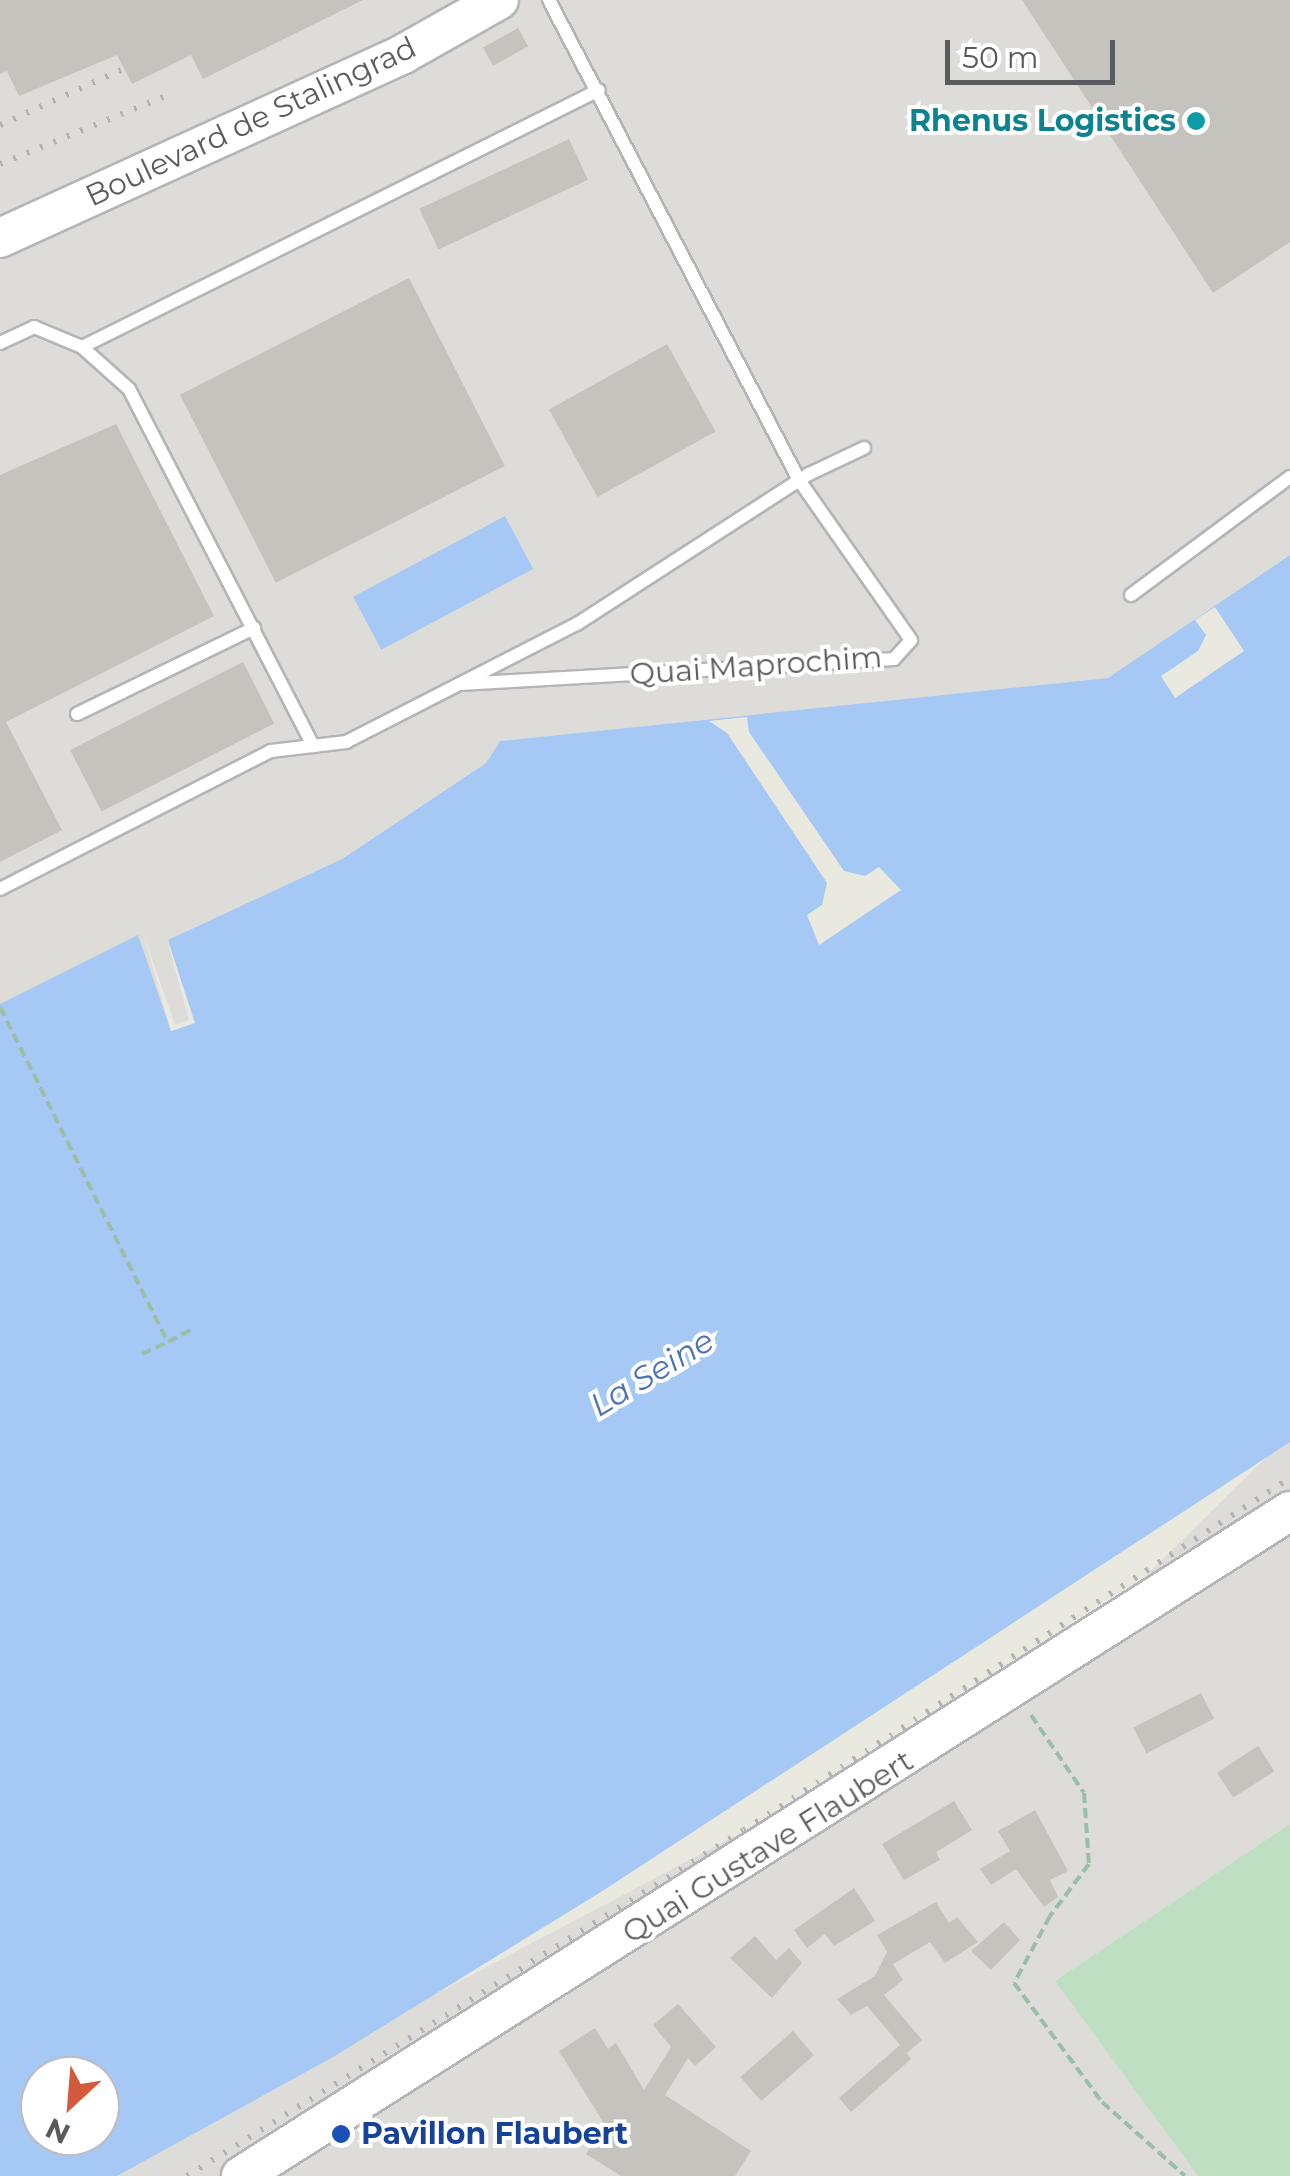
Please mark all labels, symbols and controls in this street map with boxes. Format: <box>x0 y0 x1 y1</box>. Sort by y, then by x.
scale bar <box>950 20 1120 82</box>
street label: Boulevard de Stalingrad <box>80 29 422 215</box>
text: 50 m <box>962 39 1039 76</box>
place label: Rhenus Logistics <box>909 103 1176 139</box>
marker: Rhenus Logistics <box>1185 110 1207 132</box>
street label: Quai Maprochim <box>629 639 883 693</box>
water label: La Seine <box>583 1321 721 1425</box>
street label: Quai Gustave Flaubert <box>616 1743 920 1951</box>
north arrow <box>20 2056 120 2156</box>
text: N <box>40 2111 75 2151</box>
place label: Pavillon Flaubert <box>361 2116 628 2152</box>
marker: Pavillon Flaubert <box>330 2123 352 2145</box>

